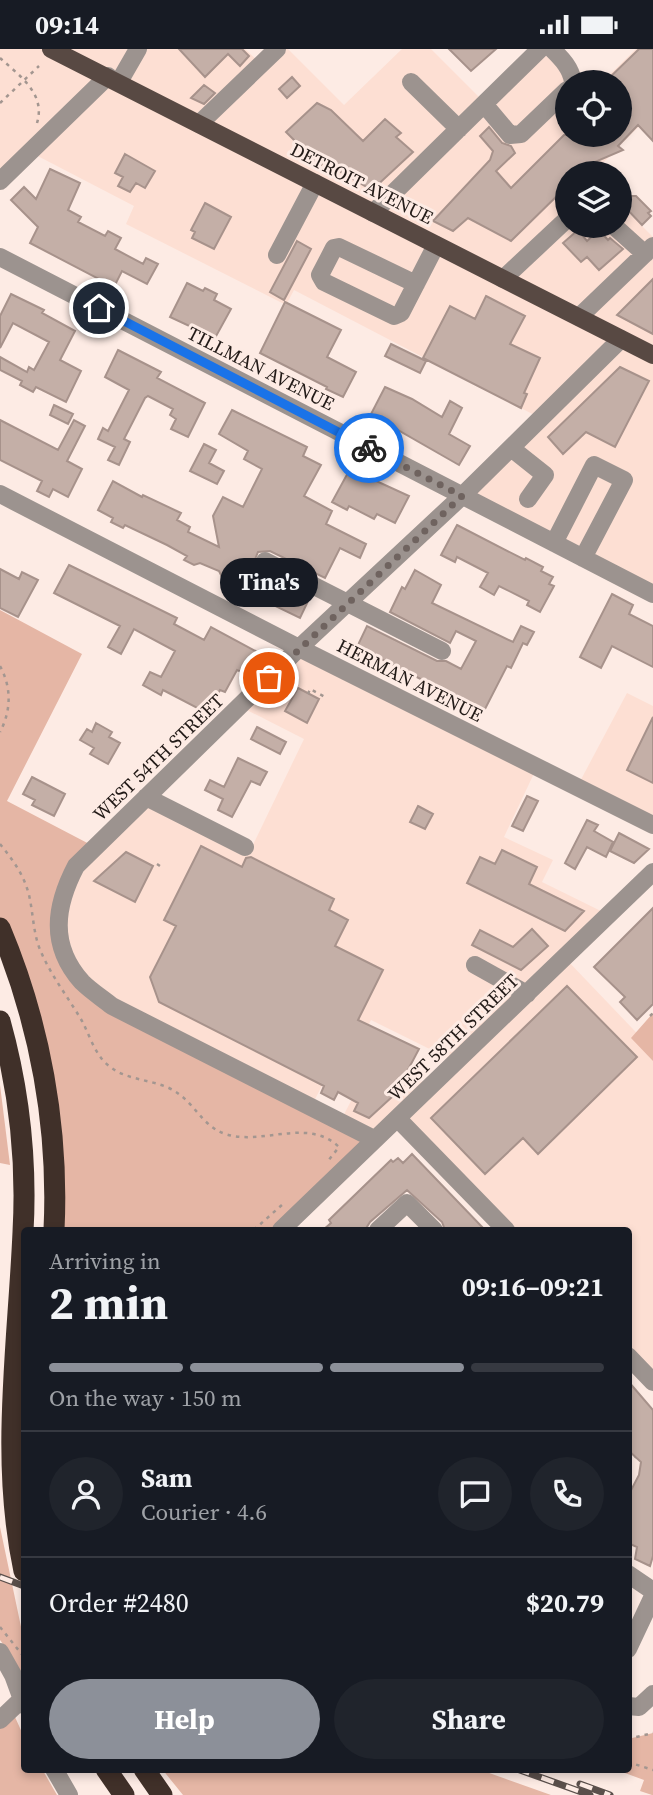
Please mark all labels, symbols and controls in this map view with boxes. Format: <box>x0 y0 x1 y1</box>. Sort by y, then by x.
text: 09:14 <box>35 7 99 43</box>
map controls <box>555 70 632 238</box>
button: locate <box>555 70 632 147</box>
street label: DETROIT AVENUE <box>286 136 438 230</box>
button: layers <box>555 161 632 238</box>
pin <box>69 278 129 338</box>
icon: home <box>80 289 118 327</box>
street label: TILLMAN AVENUE <box>183 320 339 416</box>
courier <box>334 413 404 483</box>
icon: bike <box>350 429 388 467</box>
callout: Tina's <box>220 559 318 608</box>
text: Tina's <box>238 566 300 598</box>
street label: HERMAN AVENUE <box>333 632 487 728</box>
pin <box>239 648 299 708</box>
icon: bag <box>250 659 288 697</box>
street label: WEST 54TH STREET <box>87 687 229 826</box>
street label: WEST 58TH STREET <box>382 967 524 1106</box>
text: Arriving in <box>49 1245 161 1277</box>
text: 09:16–09:21 <box>462 1269 604 1305</box>
text: 2 min <box>49 1271 168 1334</box>
text: On the way · 150 m <box>49 1382 242 1414</box>
button: person <box>49 1457 123 1531</box>
button: chat <box>438 1457 512 1531</box>
button: phone <box>530 1457 604 1531</box>
text: Sam <box>141 1460 192 1496</box>
text: Courier · 4.6 <box>141 1496 267 1528</box>
text: Order #2480 <box>49 1585 189 1621</box>
text: $20.79 <box>526 1585 604 1621</box>
button: Help <box>49 1679 320 1759</box>
button: Share <box>334 1679 604 1759</box>

